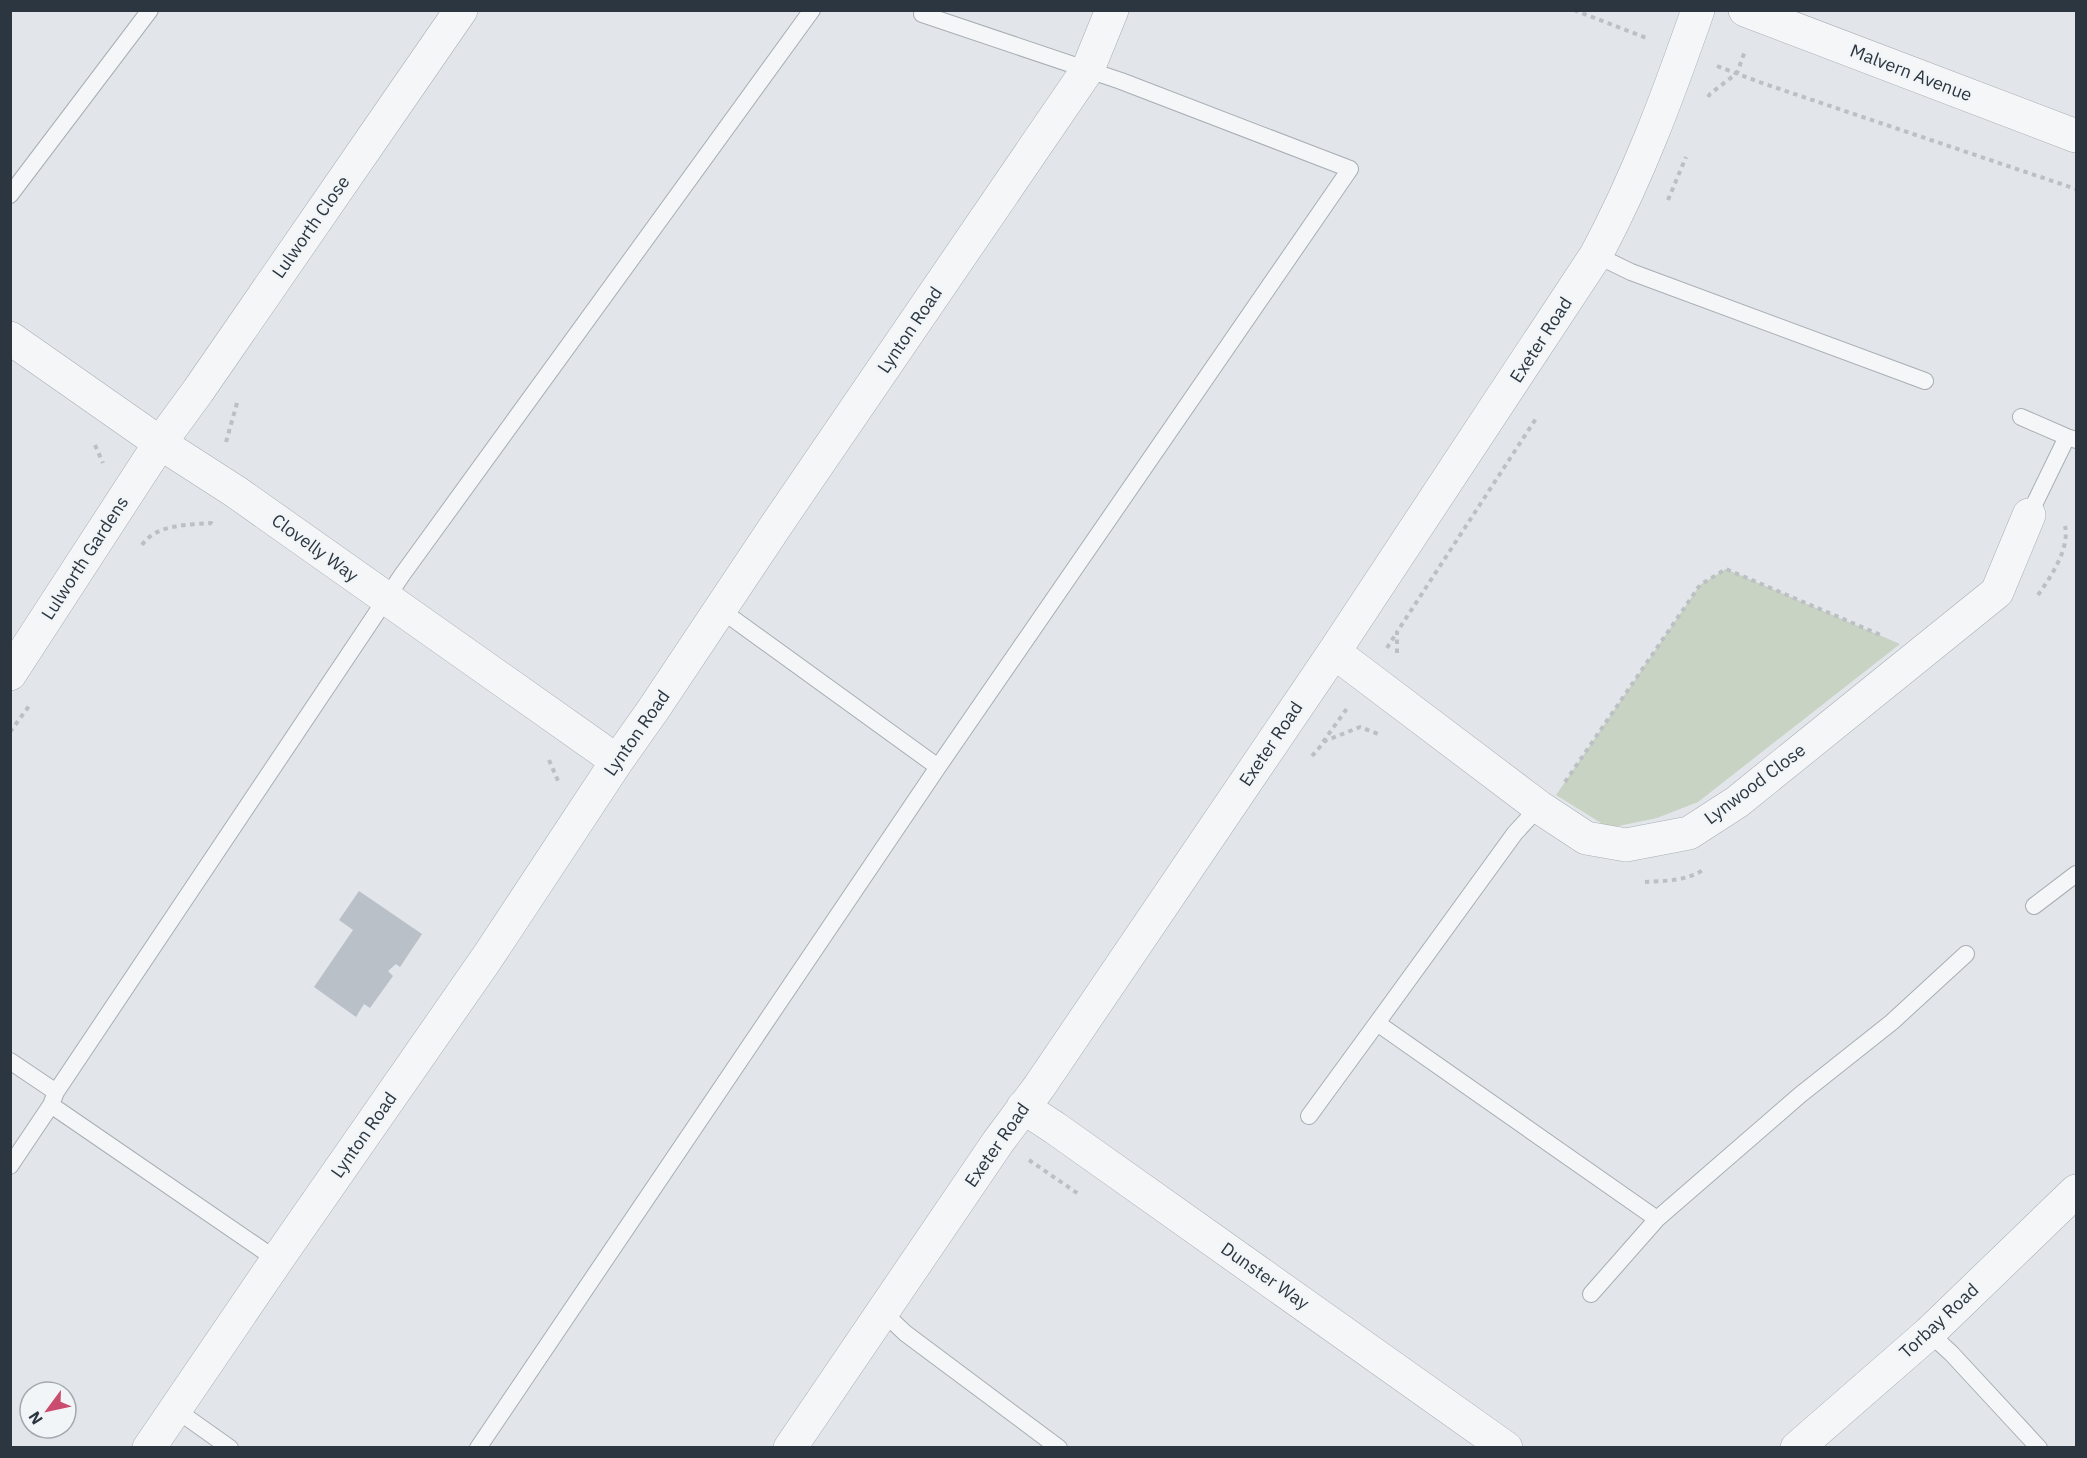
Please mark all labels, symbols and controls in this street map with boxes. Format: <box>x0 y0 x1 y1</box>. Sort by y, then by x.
street label: Malvern Avenue <box>1847 39 1975 106</box>
street label: Lulworth Close <box>267 171 354 282</box>
street label: Lynton Road <box>872 282 947 377</box>
street label: Exeter Road <box>1504 293 1577 387</box>
street label: Lulworth Gardens <box>36 491 133 624</box>
street label: Clovelly Way <box>267 508 363 587</box>
street label: Lynton Road <box>599 685 675 780</box>
street label: Exeter Road <box>1234 697 1307 791</box>
street label: Lynwood Close <box>1700 738 1810 829</box>
street label: Lynton Road <box>326 1087 402 1182</box>
street label: Exeter Road <box>959 1098 1034 1191</box>
street label: Dunster Way <box>1217 1237 1314 1314</box>
street label: Torbay Road <box>1894 1278 1983 1363</box>
north arrow <box>18 1380 78 1440</box>
text: N <box>24 1408 47 1428</box>

